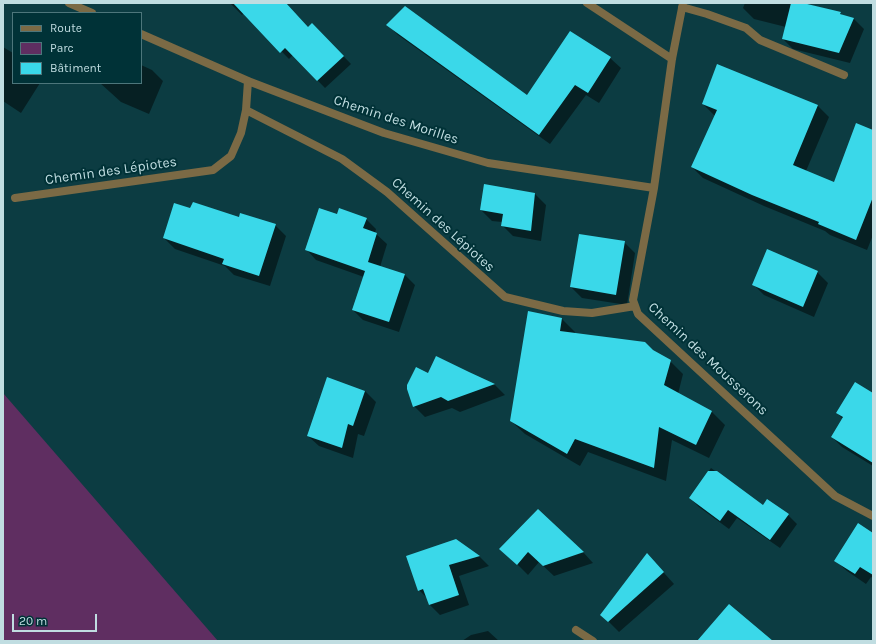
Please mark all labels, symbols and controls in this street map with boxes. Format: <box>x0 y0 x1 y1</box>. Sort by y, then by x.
legend <box>12 12 142 84</box>
text: Route <box>50 21 82 35</box>
text: Parc <box>50 41 74 55</box>
text: Bâtiment <box>50 61 101 75</box>
street label: Chemin des Morilles <box>331 92 461 148</box>
street label: Chemin des Lépiotes <box>44 153 178 189</box>
street label: Chemin des Lépiotes <box>388 174 498 276</box>
street label: Chemin des Mousserons <box>645 299 771 419</box>
scale bar <box>14 606 99 632</box>
text: 20 m <box>19 614 47 628</box>

